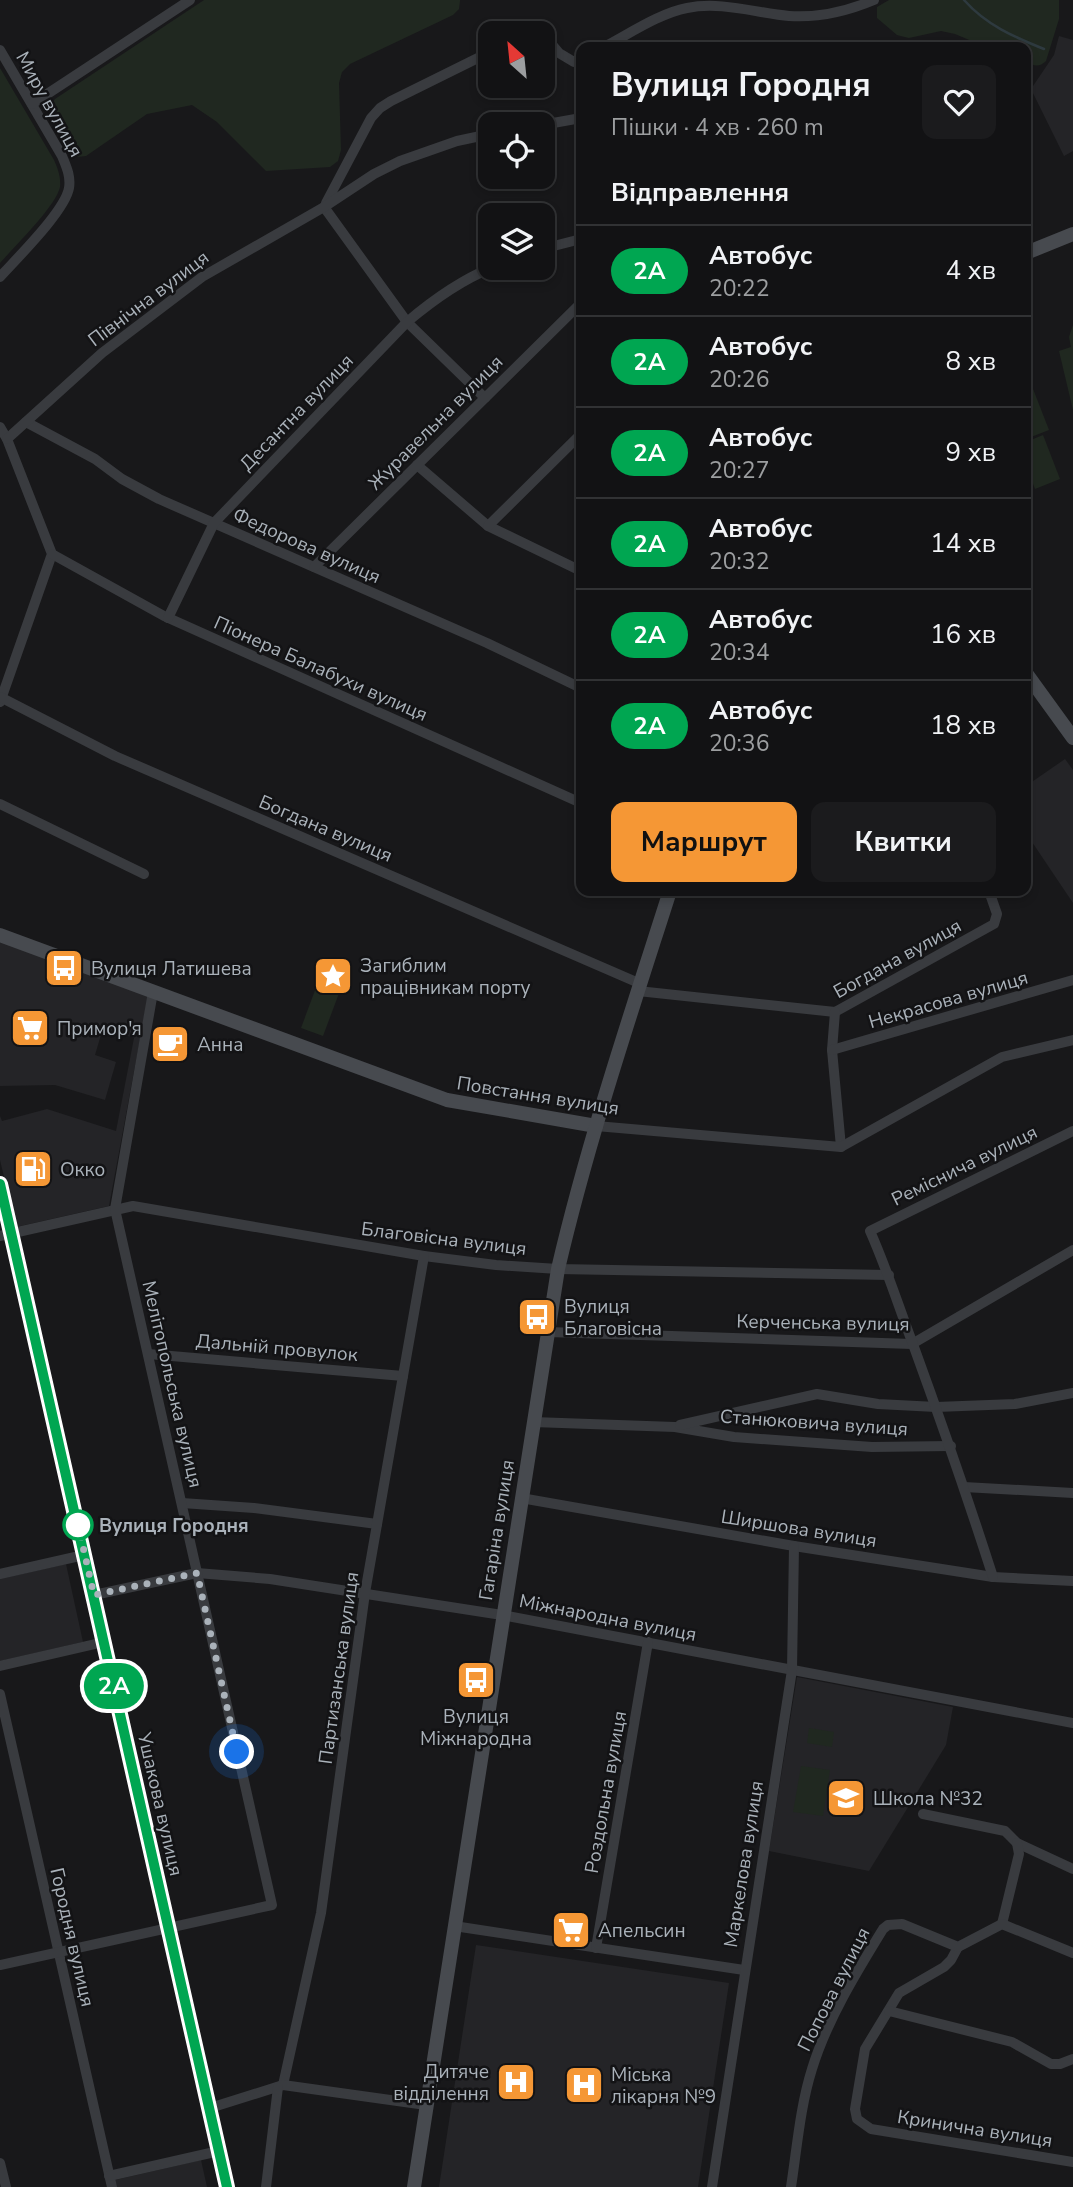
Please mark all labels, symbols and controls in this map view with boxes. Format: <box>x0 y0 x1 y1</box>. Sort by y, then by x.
north arrow <box>478 21 555 98</box>
map controls <box>478 21 555 280</box>
street label: Миру вулиця <box>9 47 89 162</box>
text: Вулиця Городня <box>611 63 871 108</box>
button: heart <box>922 65 996 139</box>
button: locate <box>478 112 555 189</box>
text: Пішки · 4 хв · 260 m <box>611 112 824 143</box>
text: Відправлення <box>611 175 789 210</box>
button: layers <box>478 203 555 280</box>
text: Автобус <box>709 238 812 273</box>
street label: Північна вулиця <box>83 245 214 353</box>
text: 4 хв <box>946 253 996 288</box>
text: 2А <box>633 255 666 287</box>
text: 20:22 <box>709 273 769 304</box>
text: Автобус <box>709 329 812 364</box>
text: 8 хв <box>946 344 996 379</box>
text: 2А <box>633 346 666 378</box>
street label: Десантна вулиця <box>234 348 359 477</box>
street label: Журавельна вулиця <box>363 350 509 496</box>
text: 20:26 <box>709 364 769 395</box>
text: Автобус <box>709 420 812 455</box>
text: 9 хв <box>946 435 996 470</box>
text: 2А <box>633 437 666 469</box>
text: 20:27 <box>709 455 769 486</box>
street label: Федорова вулиця <box>229 502 385 590</box>
text: Автобус <box>709 511 812 546</box>
text: 14 хв <box>930 526 996 561</box>
text: 2А <box>633 528 666 560</box>
text: 20:32 <box>709 546 769 577</box>
text: Автобус <box>709 602 812 637</box>
street label: Піонера Балабухи вулиця <box>210 610 432 728</box>
text: 16 хв <box>930 617 996 652</box>
text: 2А <box>633 619 666 651</box>
text: 20:34 <box>709 637 769 668</box>
text: Автобус <box>709 693 812 728</box>
text: 18 хв <box>930 708 996 743</box>
text: 2А <box>633 710 666 742</box>
text: 20:36 <box>709 728 769 759</box>
street label: Богдана вулиця <box>255 789 396 869</box>
button: Маршрут <box>611 802 797 882</box>
button: Квитки <box>811 802 996 882</box>
street label: Богдана вулиця <box>829 913 966 1005</box>
bus stop icon: Вулиця Латишева <box>43 947 85 989</box>
place label: Загиблим працівникам порту <box>360 953 530 1001</box>
place icon: Загиблим працівникам порту <box>312 955 354 997</box>
place label: Вулиця Латишева <box>91 956 252 982</box>
street label: Некрасова вулиця <box>865 965 1031 1035</box>
supermarket icon: Примор'я <box>9 1007 51 1049</box>
place label: Примор'я <box>57 1016 142 1042</box>
cafe icon: Анна <box>149 1023 191 1065</box>
place label: Анна <box>197 1032 243 1058</box>
street label: Повстання вулиця <box>455 1070 621 1122</box>
street label: Реміснича вулиця <box>887 1119 1042 1213</box>
fuel station icon: Окко <box>12 1148 54 1190</box>
place label: Окко <box>60 1157 105 1183</box>
street label: Благовісна вулиця <box>360 1216 528 1262</box>
street label: Мелітопольська вулиця <box>136 1278 209 1490</box>
place label: Вулиця Благовісна <box>564 1294 662 1342</box>
bus stop icon: Вулиця Благовісна <box>516 1296 558 1338</box>
street label: Керченська вулиця <box>736 1308 910 1338</box>
street label: Дальній провулок <box>195 1328 359 1368</box>
street label: Станюковича вулиця <box>719 1403 909 1443</box>
street label: Гагаріна вулиця <box>473 1458 521 1602</box>
street label: Ширшова вулиця <box>719 1504 879 1554</box>
marker: Вулиця Городня <box>63 1510 93 1540</box>
place label: Вулиця Городня <box>99 1513 249 1539</box>
street label: Партизанська вулиця <box>313 1570 365 1766</box>
street label: Міжнародна вулиця <box>517 1588 699 1648</box>
bus stop icon: Вулиця Міжнародна <box>455 1659 497 1701</box>
line badge: 2А <box>82 1663 146 1709</box>
text: 2А <box>98 1670 130 1702</box>
place label: Вулиця Міжнародна <box>420 1704 532 1752</box>
street label: Роздольна вулиця <box>579 1709 633 1876</box>
street label: Ушакова вулиця <box>131 1729 189 1878</box>
your location <box>219 1734 254 1769</box>
school or university icon: Школа №32 <box>825 1777 867 1819</box>
street label: Маркелова вулиця <box>718 1779 770 1949</box>
place label: Школа №32 <box>873 1786 983 1812</box>
street label: Городня вулиця <box>43 1865 101 2009</box>
supermarket icon: Апельсин <box>550 1909 592 1951</box>
place label: Апельсин <box>598 1918 686 1944</box>
street label: Попова вулиця <box>791 1923 876 2056</box>
place label: Дитяче відділення <box>393 2059 489 2107</box>
hospital icon: Дитяче відділення <box>495 2061 537 2103</box>
place label: Міська лікарня №9 <box>611 2062 716 2110</box>
hospital icon: Міська лікарня №9 <box>563 2064 605 2106</box>
street label: Кринична вулиця <box>895 2104 1054 2154</box>

